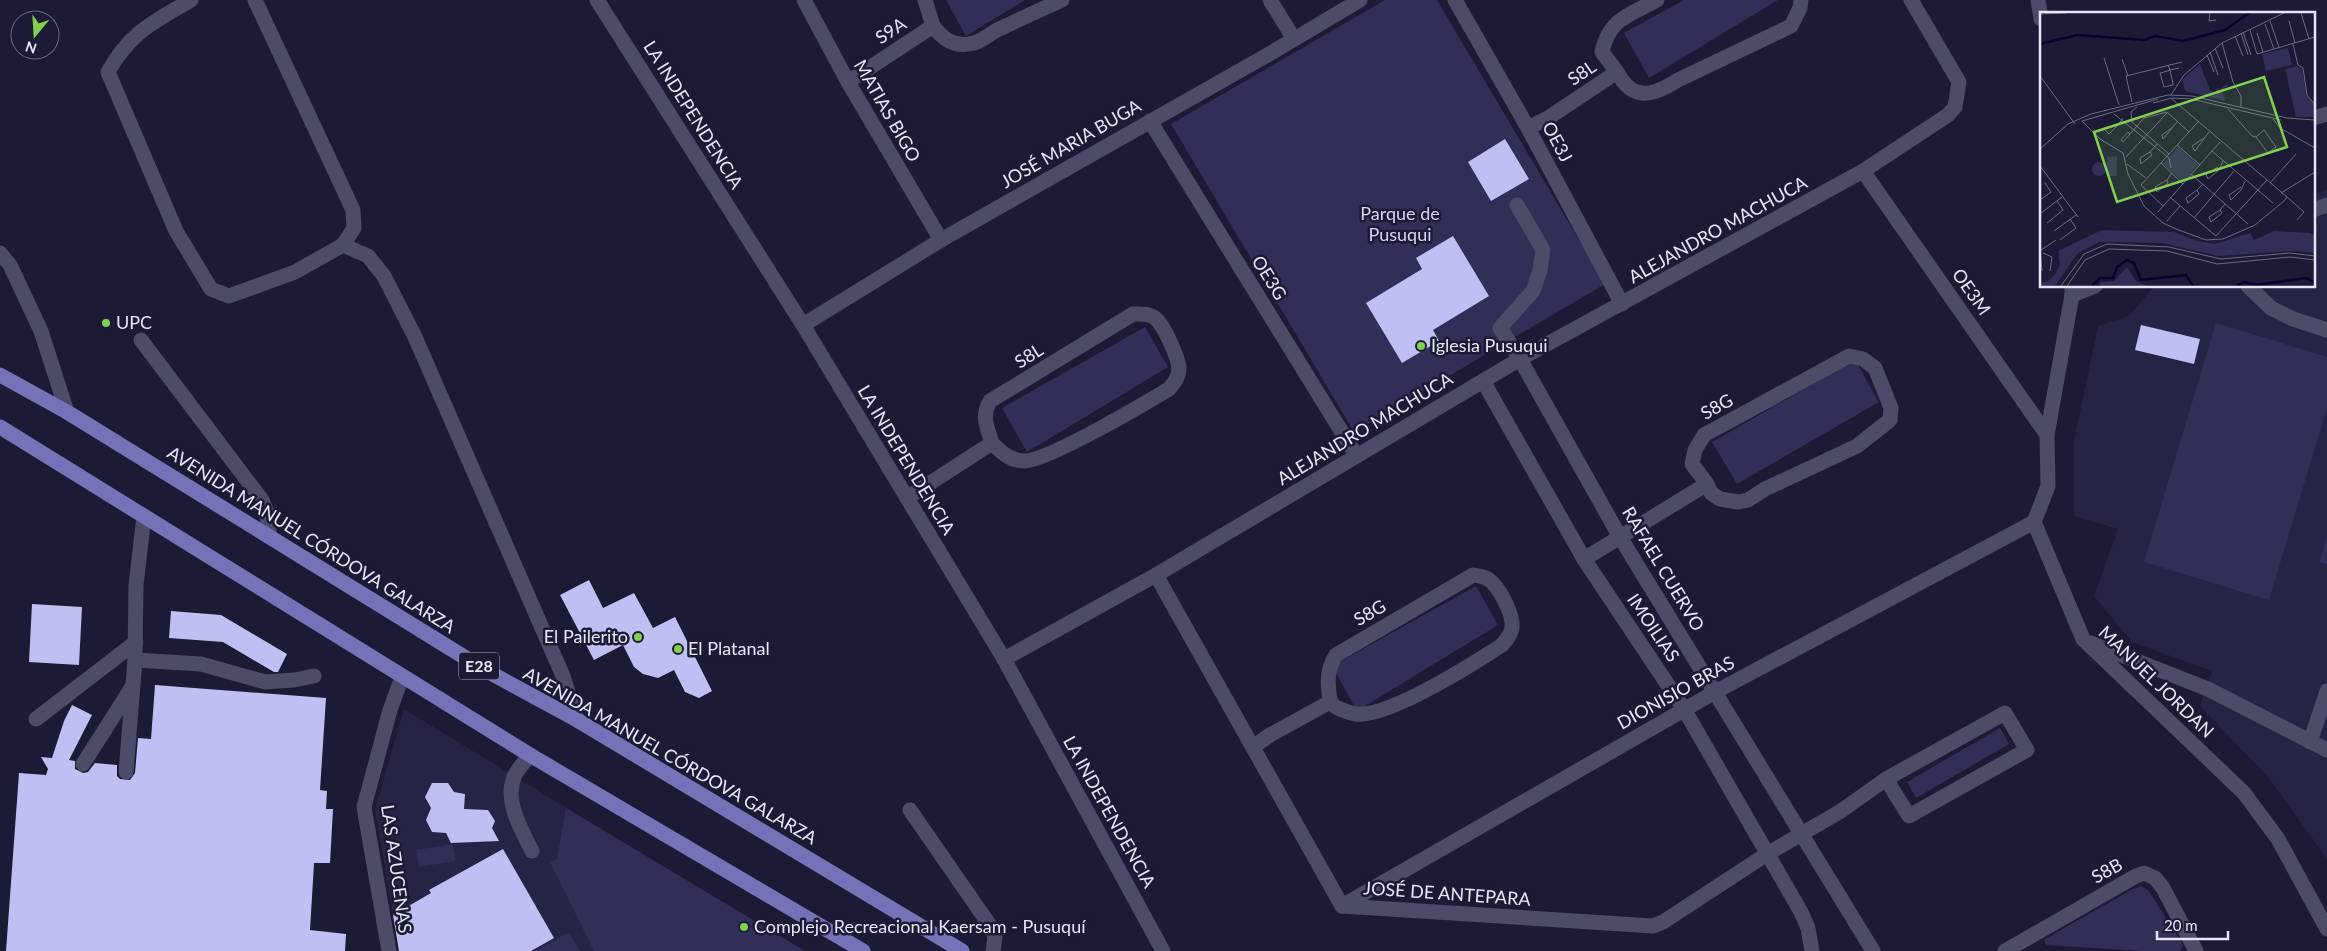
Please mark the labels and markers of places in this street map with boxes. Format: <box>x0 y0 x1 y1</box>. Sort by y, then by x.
place label: UPC <box>116 311 152 333</box>
marker: UPC <box>100 317 112 329</box>
place label: Iglesia Pusuqui <box>1431 334 1548 356</box>
marker: Iglesia Pusuqui <box>1415 340 1427 352</box>
place label: El Pailerito <box>544 625 628 647</box>
marker: El Pailerito <box>632 631 644 643</box>
place label: El Platanal <box>688 637 770 659</box>
marker: El Platanal <box>672 643 684 655</box>
place label: Complejo Recreacional Kaersam - Pusuquí <box>754 915 1086 937</box>
marker: Complejo Recreacional Kaersam - Pusuquí <box>738 921 750 933</box>

